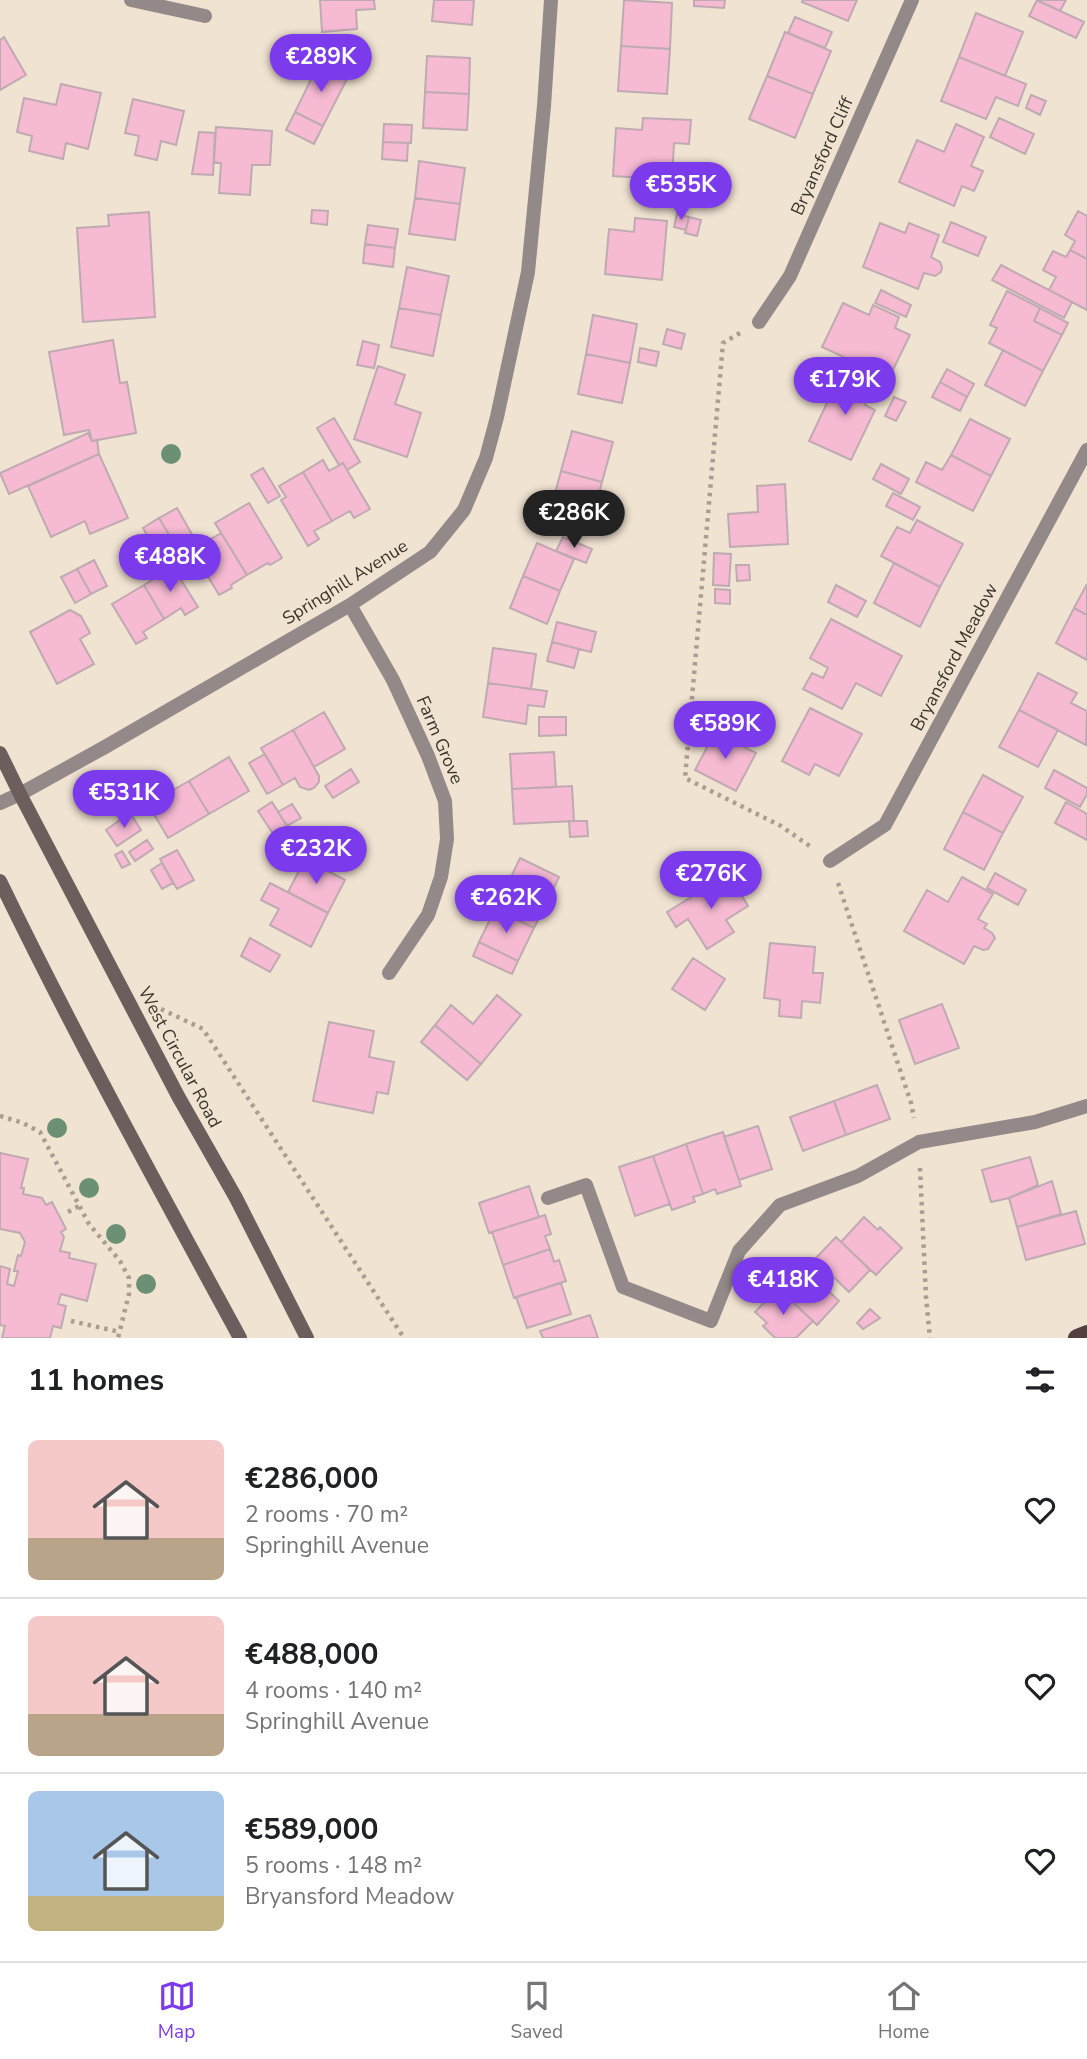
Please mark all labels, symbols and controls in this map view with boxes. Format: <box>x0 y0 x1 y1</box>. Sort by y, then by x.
pin: €289K <box>272 34 370 94</box>
text: €289K <box>286 41 356 72</box>
street label: Bryansford Cliff <box>785 92 859 219</box>
pin: €535K <box>632 162 730 222</box>
text: €535K <box>646 169 716 200</box>
pin: €179K <box>796 358 894 417</box>
text: €179K <box>810 364 880 395</box>
pin: €286K <box>525 490 623 550</box>
text: €286K <box>539 497 609 528</box>
pin: €488K <box>121 534 219 594</box>
street label: Springhill Avenue <box>278 534 412 630</box>
text: €488K <box>135 541 205 572</box>
street label: Bryansford Meadow <box>905 579 1003 735</box>
street label: Farm Grove <box>411 692 469 788</box>
pin: €589K <box>676 702 774 761</box>
text: €589K <box>690 708 760 739</box>
pin: €531K <box>75 770 173 830</box>
text: €531K <box>89 777 159 808</box>
pin: €232K <box>267 826 365 886</box>
text: €232K <box>281 833 351 864</box>
pin: €276K <box>662 852 760 911</box>
text: €276K <box>676 858 746 889</box>
pin: €262K <box>457 876 555 935</box>
text: €262K <box>471 882 541 913</box>
street label: West Circular Road <box>133 982 227 1132</box>
pin: €418K <box>734 1258 832 1317</box>
text: €418K <box>748 1264 818 1295</box>
text: 11 homes <box>28 1360 164 1401</box>
icon: filters <box>1021 1361 1059 1399</box>
text: €286,000 <box>245 1458 378 1499</box>
icon: home <box>84 1468 168 1552</box>
icon: heart <box>1021 1491 1059 1529</box>
text: 2 rooms · 70 m² <box>245 1499 408 1530</box>
text: Springhill Avenue <box>245 1530 429 1561</box>
text: €488,000 <box>245 1634 378 1675</box>
icon: home <box>84 1644 168 1728</box>
icon: heart <box>1021 1667 1059 1705</box>
text: 4 rooms · 140 m² <box>245 1675 422 1706</box>
text: Springhill Avenue <box>245 1706 429 1737</box>
text: €589,000 <box>245 1809 378 1850</box>
icon: home <box>84 1819 168 1903</box>
icon: heart <box>1021 1842 1059 1880</box>
text: 5 rooms · 148 m² <box>245 1850 422 1881</box>
text: Bryansford Meadow <box>245 1881 454 1912</box>
tab: Map <box>158 1977 196 2045</box>
tab: Saved <box>511 1977 563 2045</box>
tab: Home <box>878 1977 929 2045</box>

